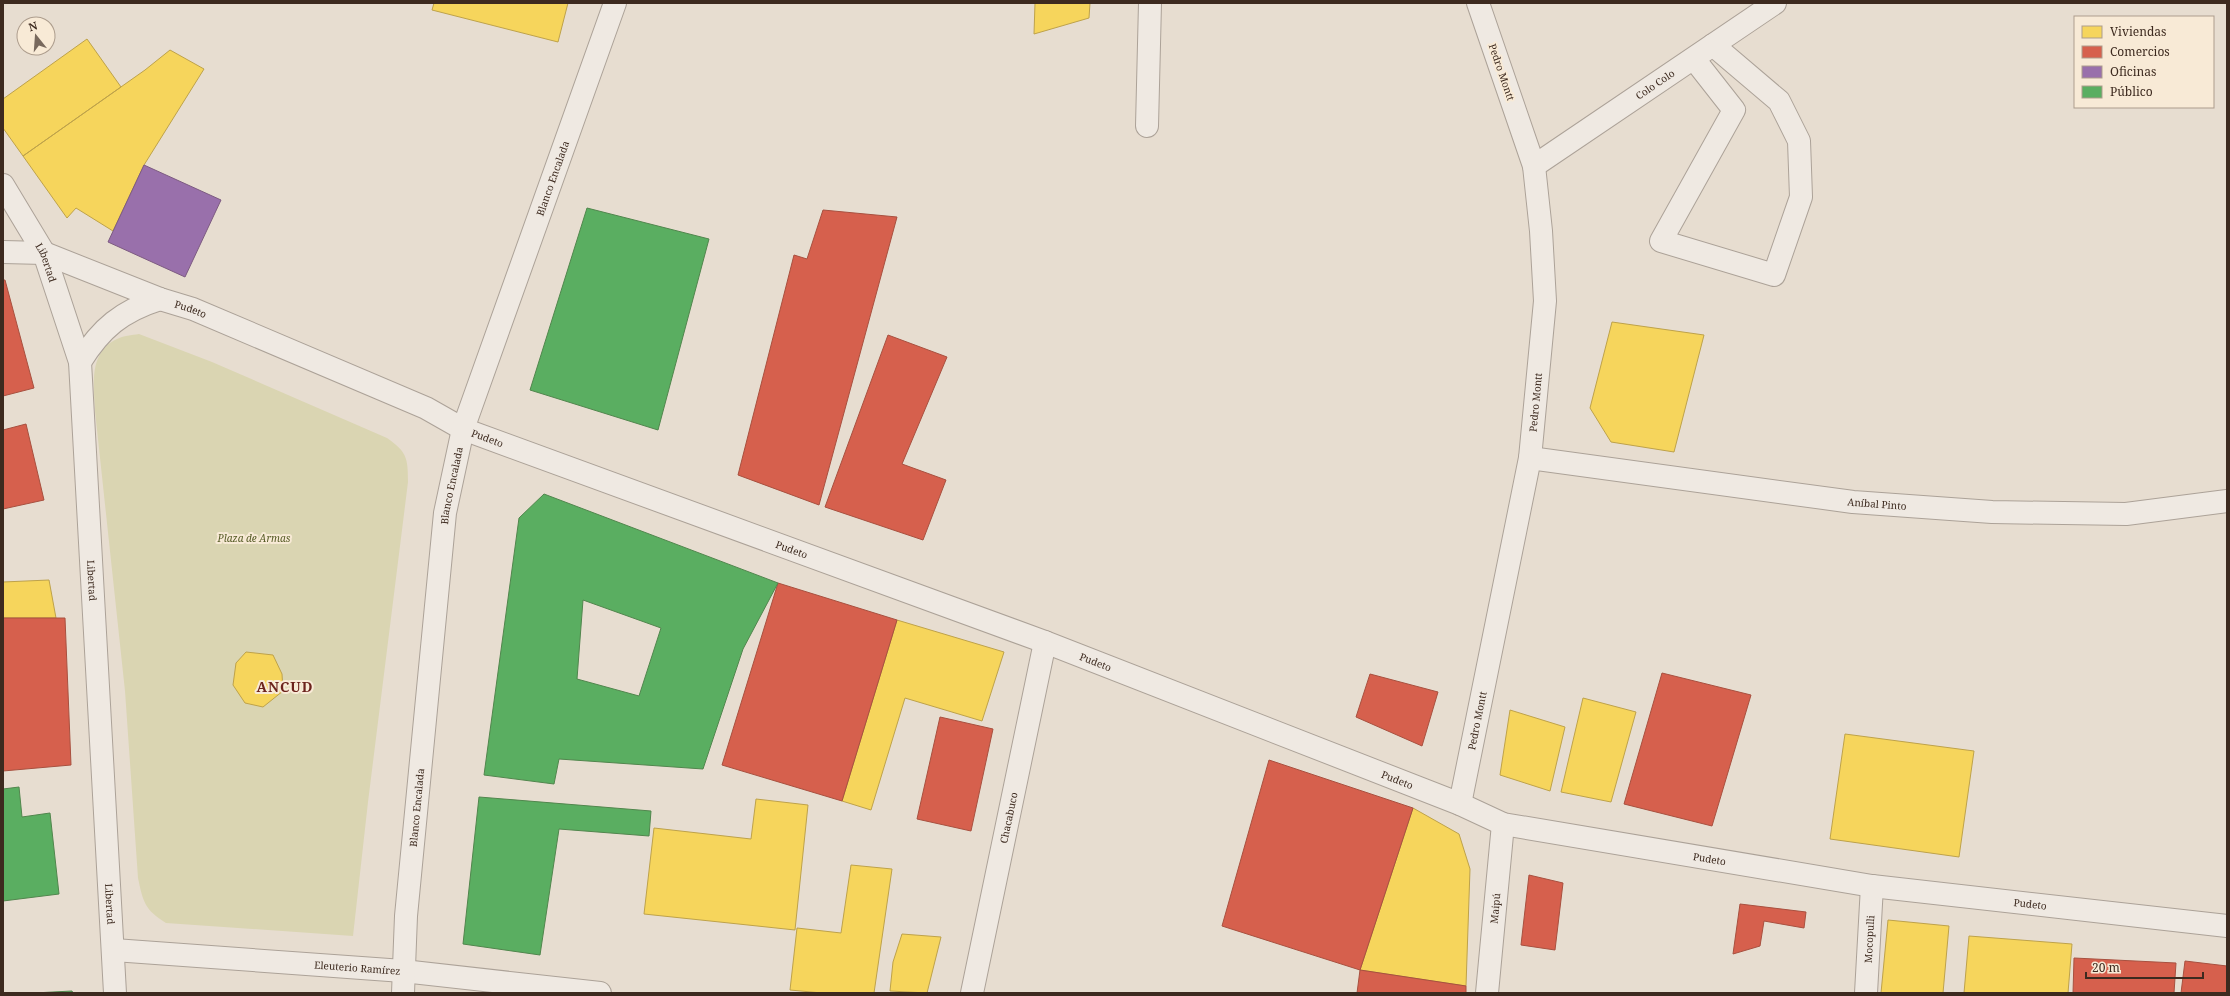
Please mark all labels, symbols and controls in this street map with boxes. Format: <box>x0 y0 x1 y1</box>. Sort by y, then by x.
north arrow <box>16 16 56 56</box>
legend <box>2074 16 2214 108</box>
text: N <box>27 17 40 34</box>
text: Viviendas <box>2110 23 2166 40</box>
street label: Pedro Montt <box>1486 42 1518 103</box>
text: Comercios <box>2110 43 2170 60</box>
text: Oficinas <box>2110 63 2157 80</box>
street label: Colo Colo <box>1633 66 1677 102</box>
text: Público <box>2110 83 2153 100</box>
street label: Blanco Encalada <box>533 139 572 218</box>
street label: Libertad <box>32 240 60 284</box>
street label: Pudeto <box>173 297 209 321</box>
street label: Pedro Montt <box>1526 372 1545 432</box>
street label: Pudeto <box>469 426 506 450</box>
street label: Blanco Encalada <box>437 445 466 525</box>
street label: Aníbal Pinto <box>1847 494 1907 513</box>
park label: Plaza de Armas <box>217 531 291 545</box>
street label: Pudeto <box>774 537 810 562</box>
street label: Libertad <box>84 560 100 601</box>
street label: Pudeto <box>1078 649 1114 674</box>
district label: ANCUD <box>256 677 314 696</box>
street label: Pedro Montt <box>1464 690 1490 751</box>
street label: Blanco Encalada <box>406 767 427 847</box>
street label: Pudeto <box>1379 767 1416 792</box>
street label: Chacabuco <box>996 791 1021 845</box>
street label: Pudeto <box>1692 849 1727 868</box>
street label: Libertad <box>102 883 118 925</box>
street label: Maipú <box>1487 892 1503 924</box>
street label: Pudeto <box>2013 895 2048 913</box>
street label: Mocopulli <box>1861 914 1877 963</box>
scale bar <box>2086 954 2203 980</box>
street label: Eleuterio Ramírez <box>314 958 401 978</box>
text: 20 m <box>2092 959 2120 976</box>

